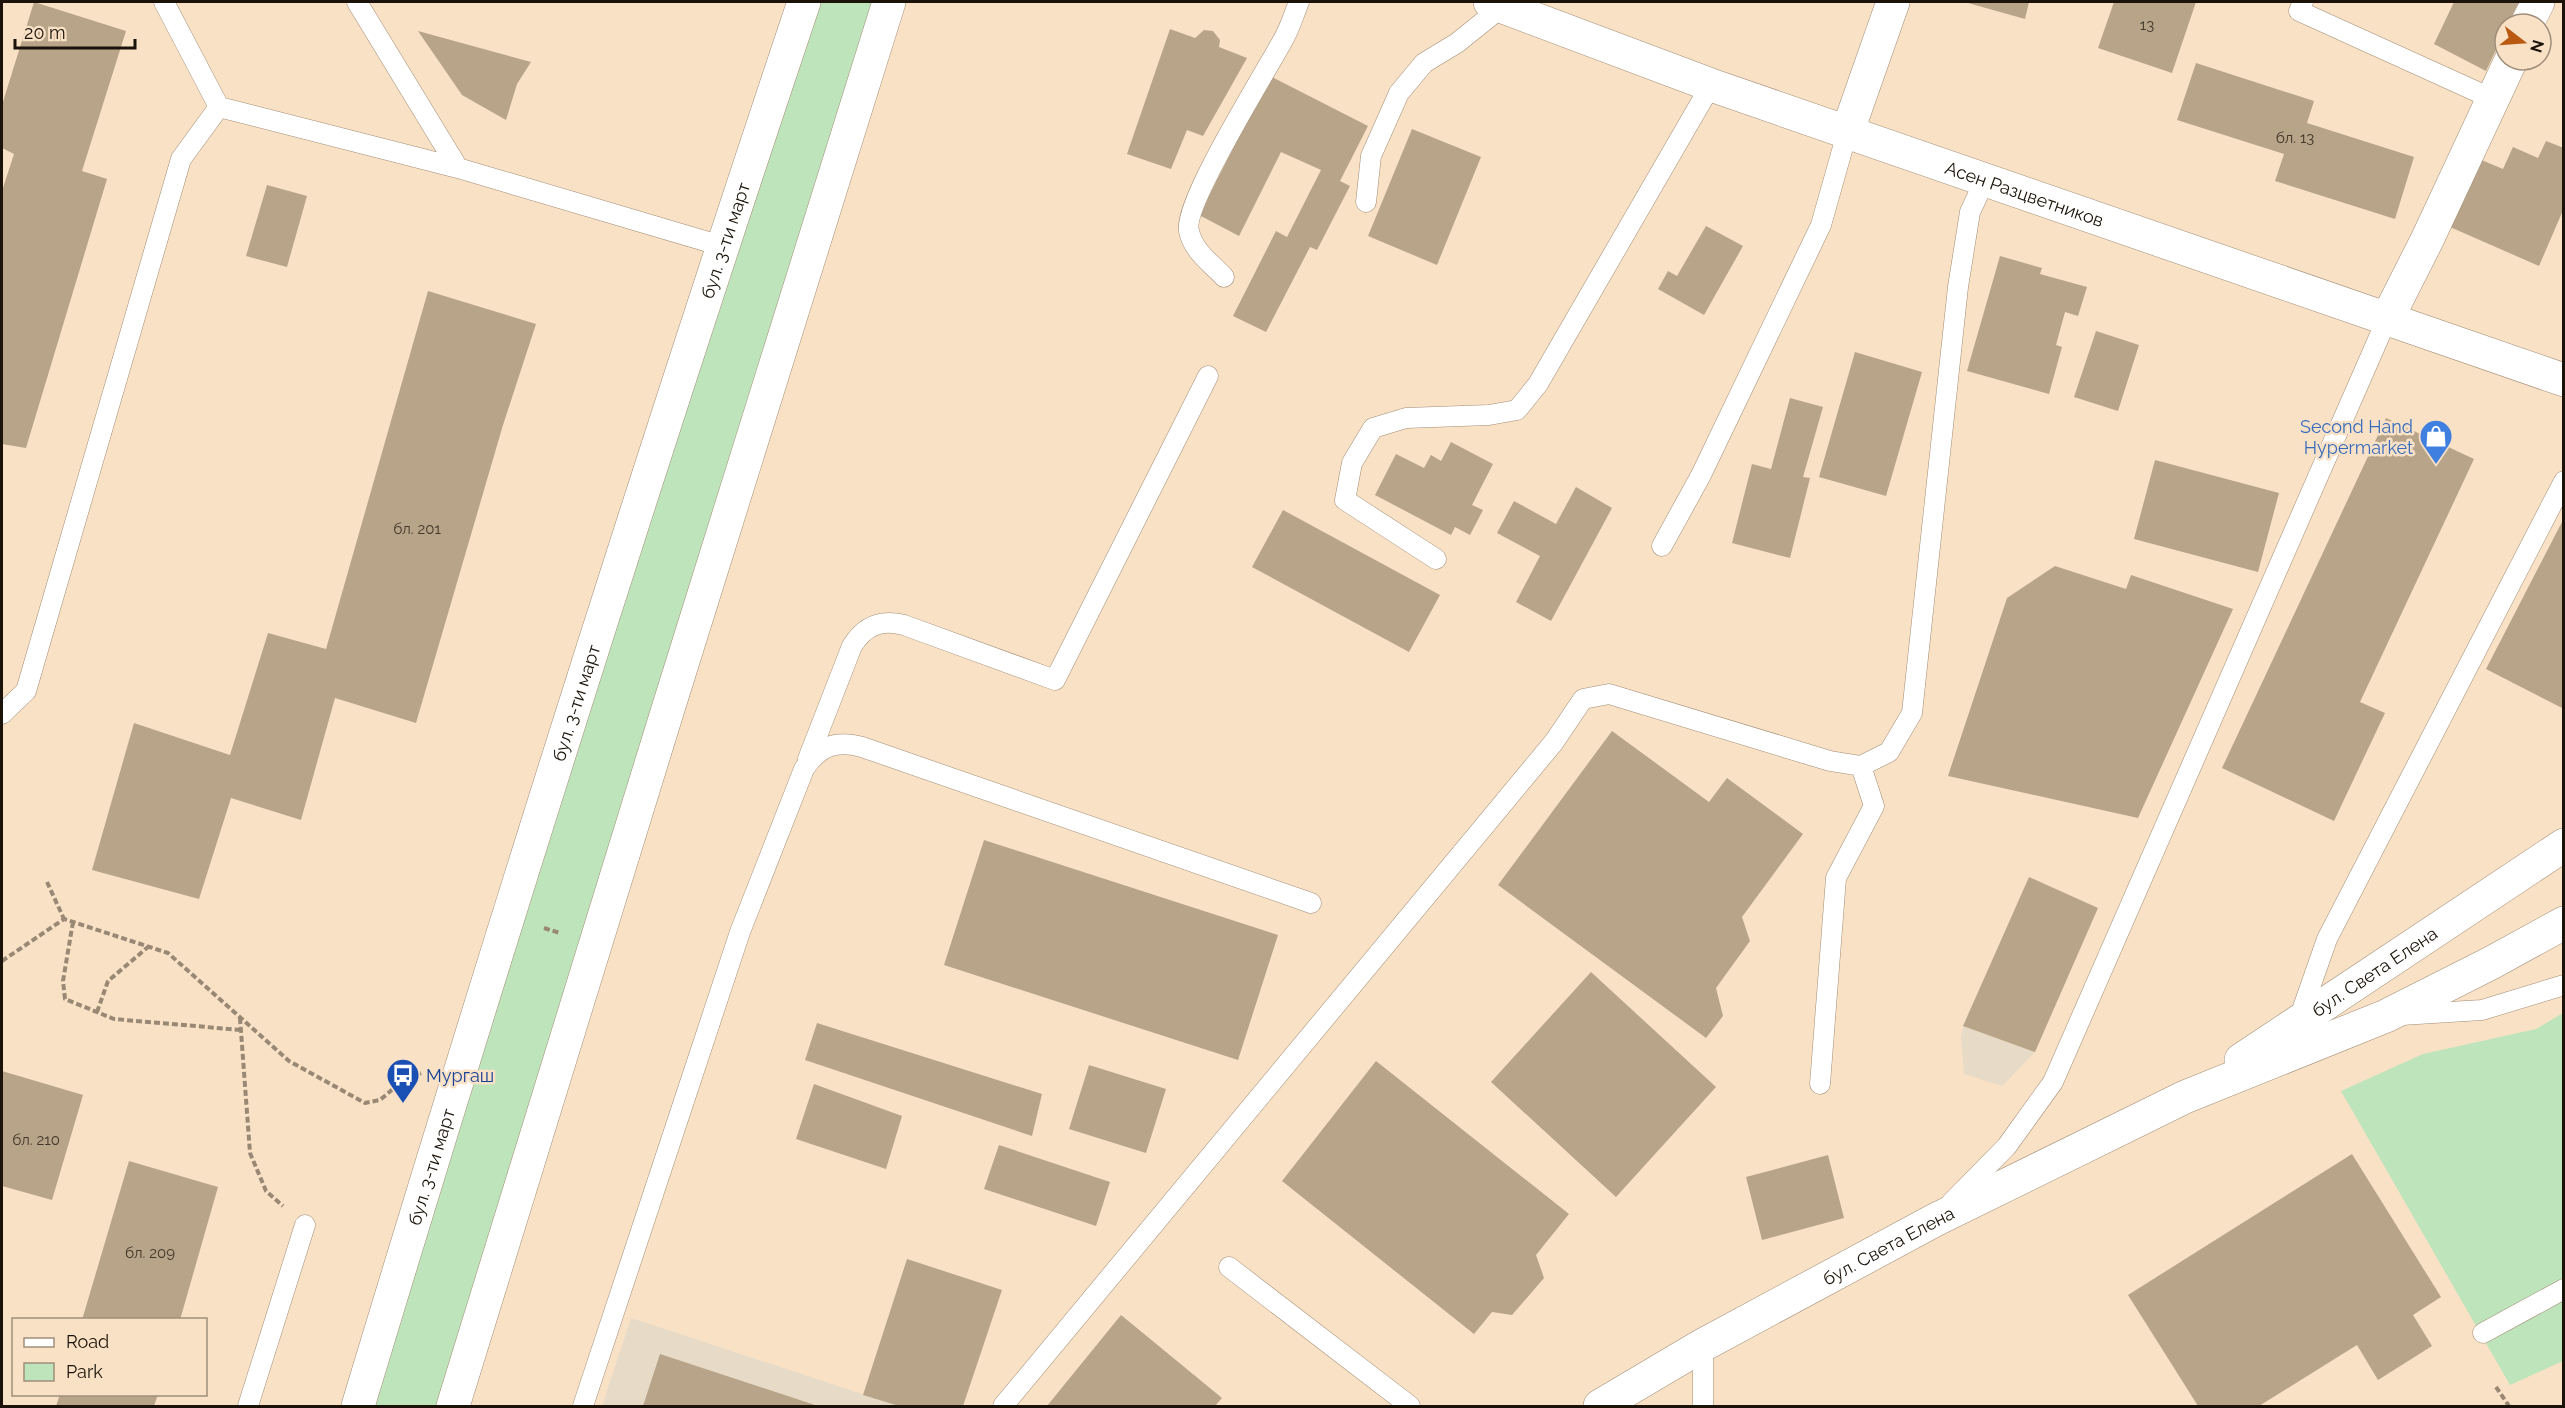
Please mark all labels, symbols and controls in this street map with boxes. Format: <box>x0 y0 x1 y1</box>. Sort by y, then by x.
scale bar <box>15 12 135 50</box>
north arrow <box>2493 12 2553 72</box>
house number: 13 <box>2140 16 2154 34</box>
text: 20 m <box>24 22 66 43</box>
text: N <box>2526 38 2548 55</box>
house number: бл. 13 <box>2276 129 2314 147</box>
street label: Асен Разцветников <box>1943 156 2107 231</box>
street label: бул. 3-ти март <box>696 179 754 301</box>
place label: Second Hand Hypermarket <box>2300 416 2413 458</box>
shop icon: Second Hand Hypermarket <box>2418 418 2454 465</box>
house number: бл. 201 <box>393 520 441 538</box>
street label: бул. 3-ти март <box>547 642 604 764</box>
street label: бул. Света Елена <box>2307 922 2441 1021</box>
bus stop icon: Мургаш <box>385 1057 421 1104</box>
place label: Мургаш <box>426 1065 494 1086</box>
street label: бул. 3-ти март <box>403 1105 459 1228</box>
house number: бл. 210 <box>12 1131 60 1149</box>
street label: бул. Света Елена <box>1819 1202 1957 1289</box>
house number: бл. 209 <box>125 1244 175 1262</box>
legend <box>12 1318 207 1396</box>
text: Road <box>66 1331 109 1352</box>
text: Park <box>66 1361 103 1382</box>

